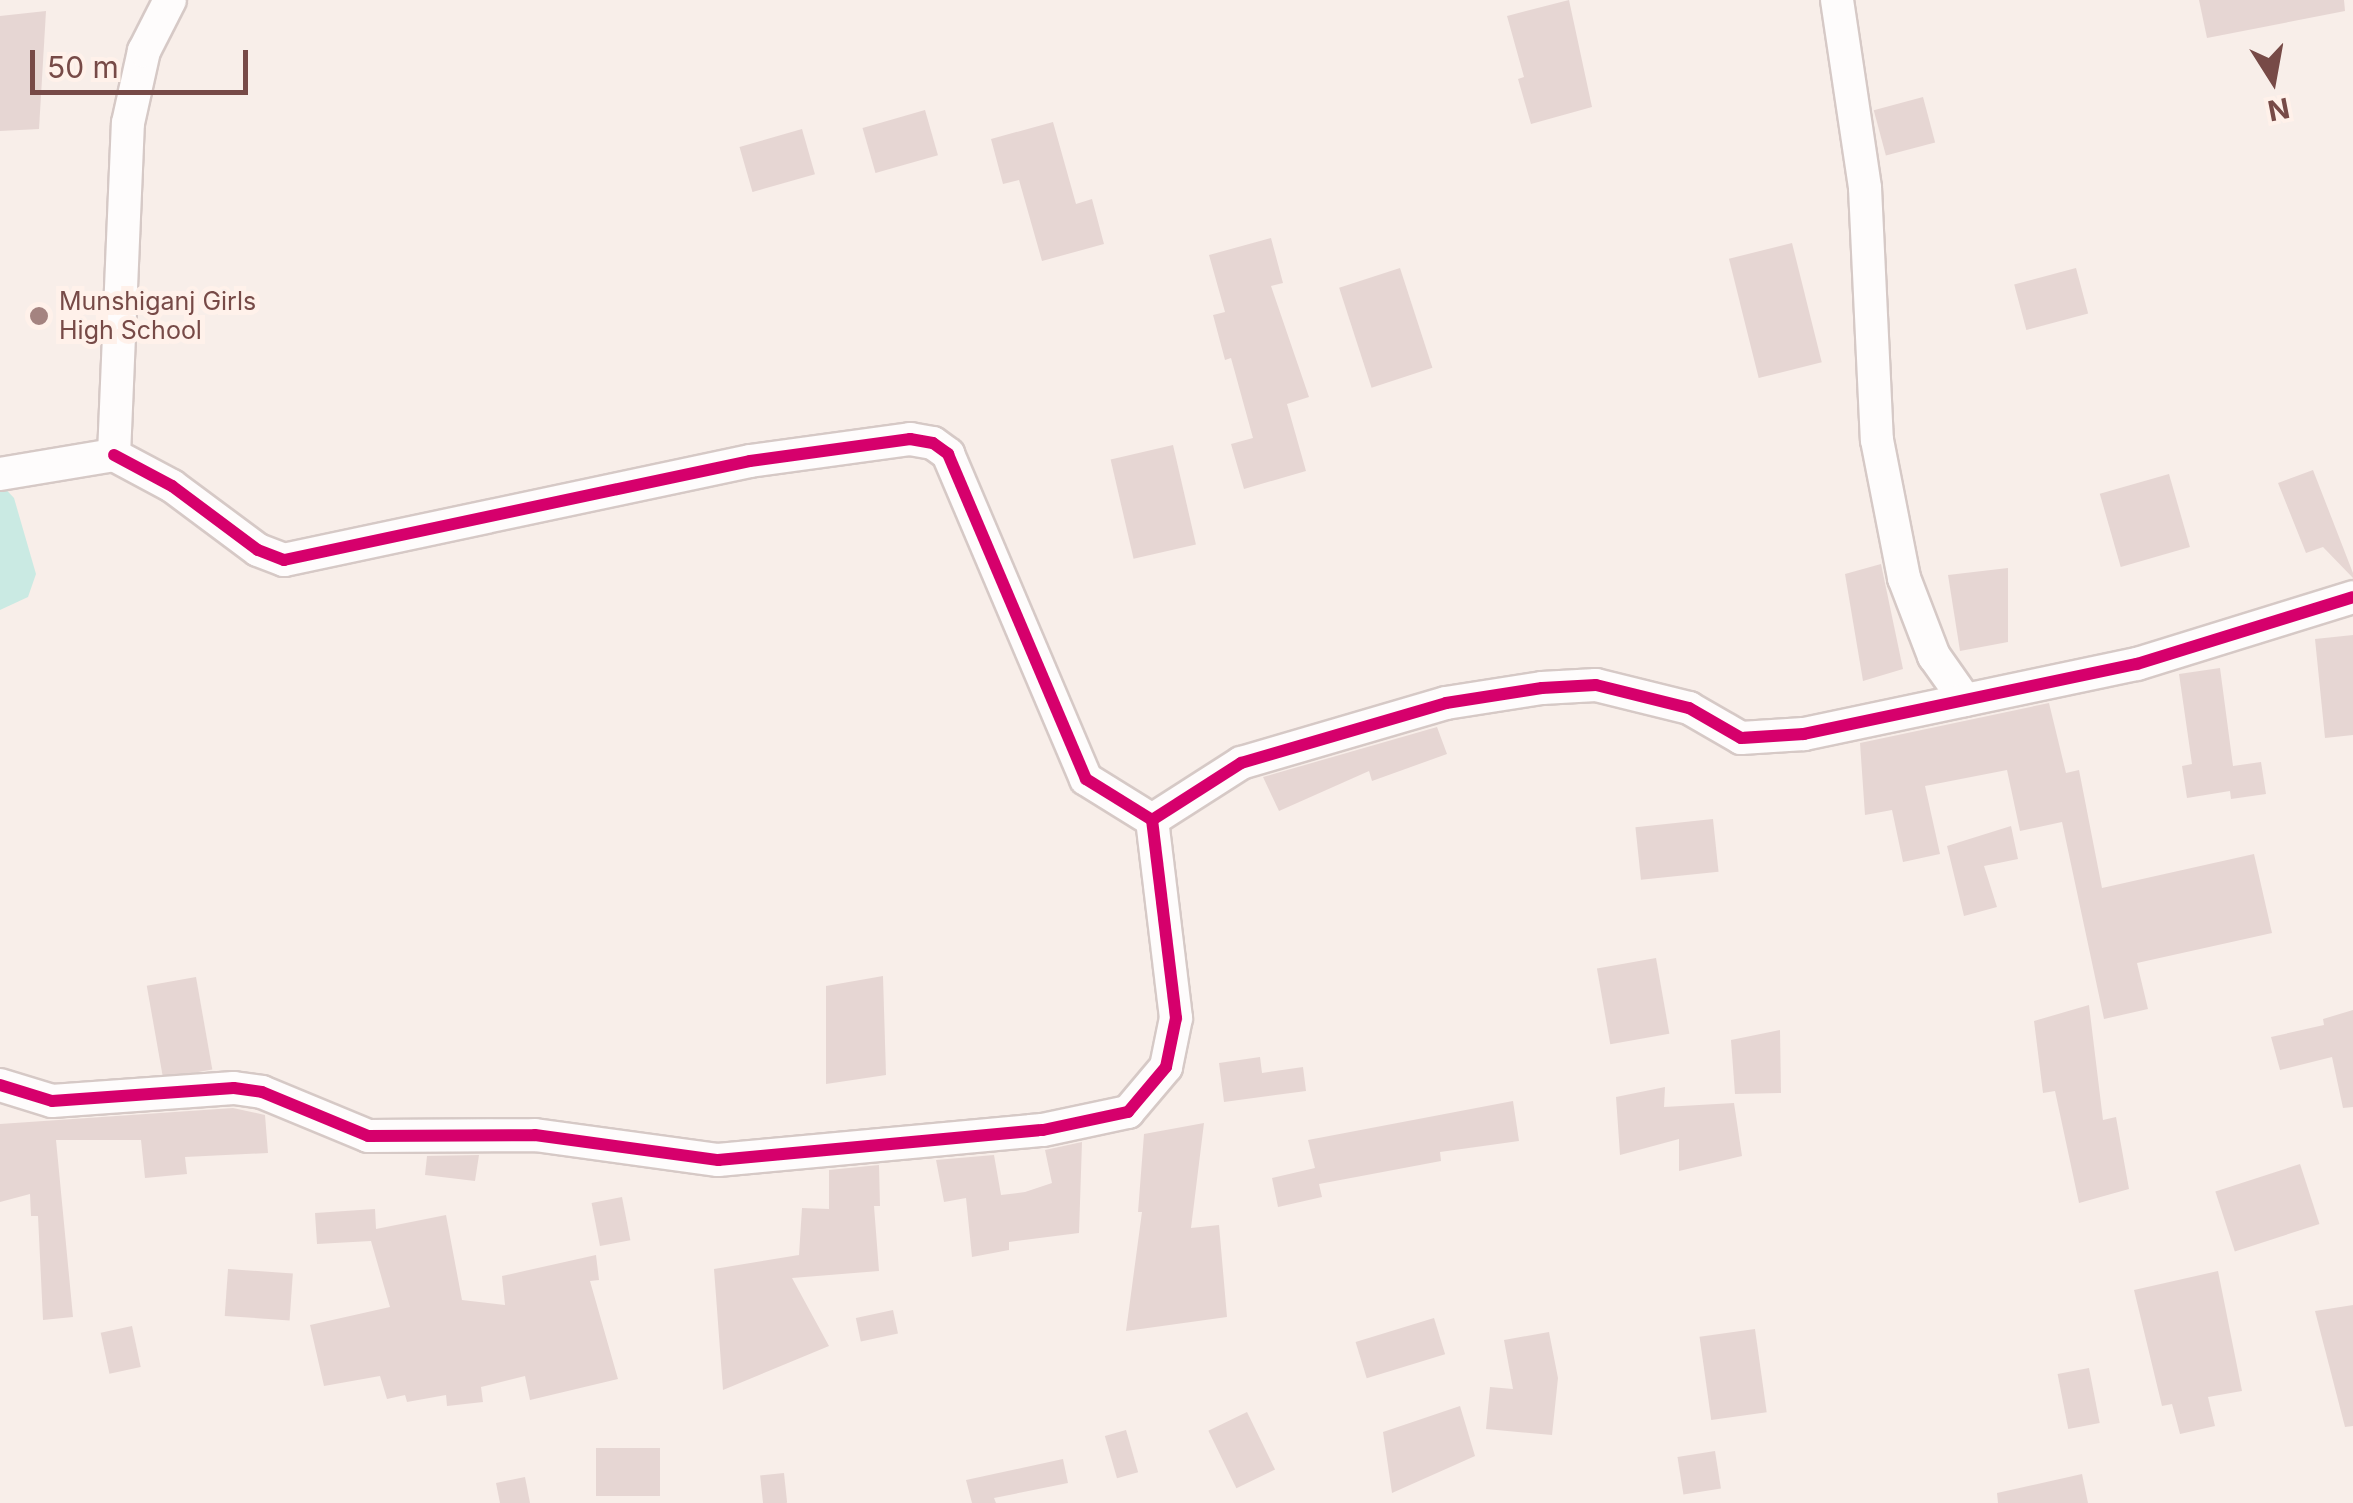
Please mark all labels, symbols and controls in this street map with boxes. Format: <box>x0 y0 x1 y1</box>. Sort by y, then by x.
scale bar <box>35 30 252 92</box>
north arrow <box>2223 30 2323 130</box>
text: 50 m <box>47 49 119 85</box>
text: N <box>2265 91 2292 128</box>
place label: Munshiganj Girls High School <box>59 287 256 346</box>
marker: Munshiganj Girls High School <box>28 305 50 327</box>

